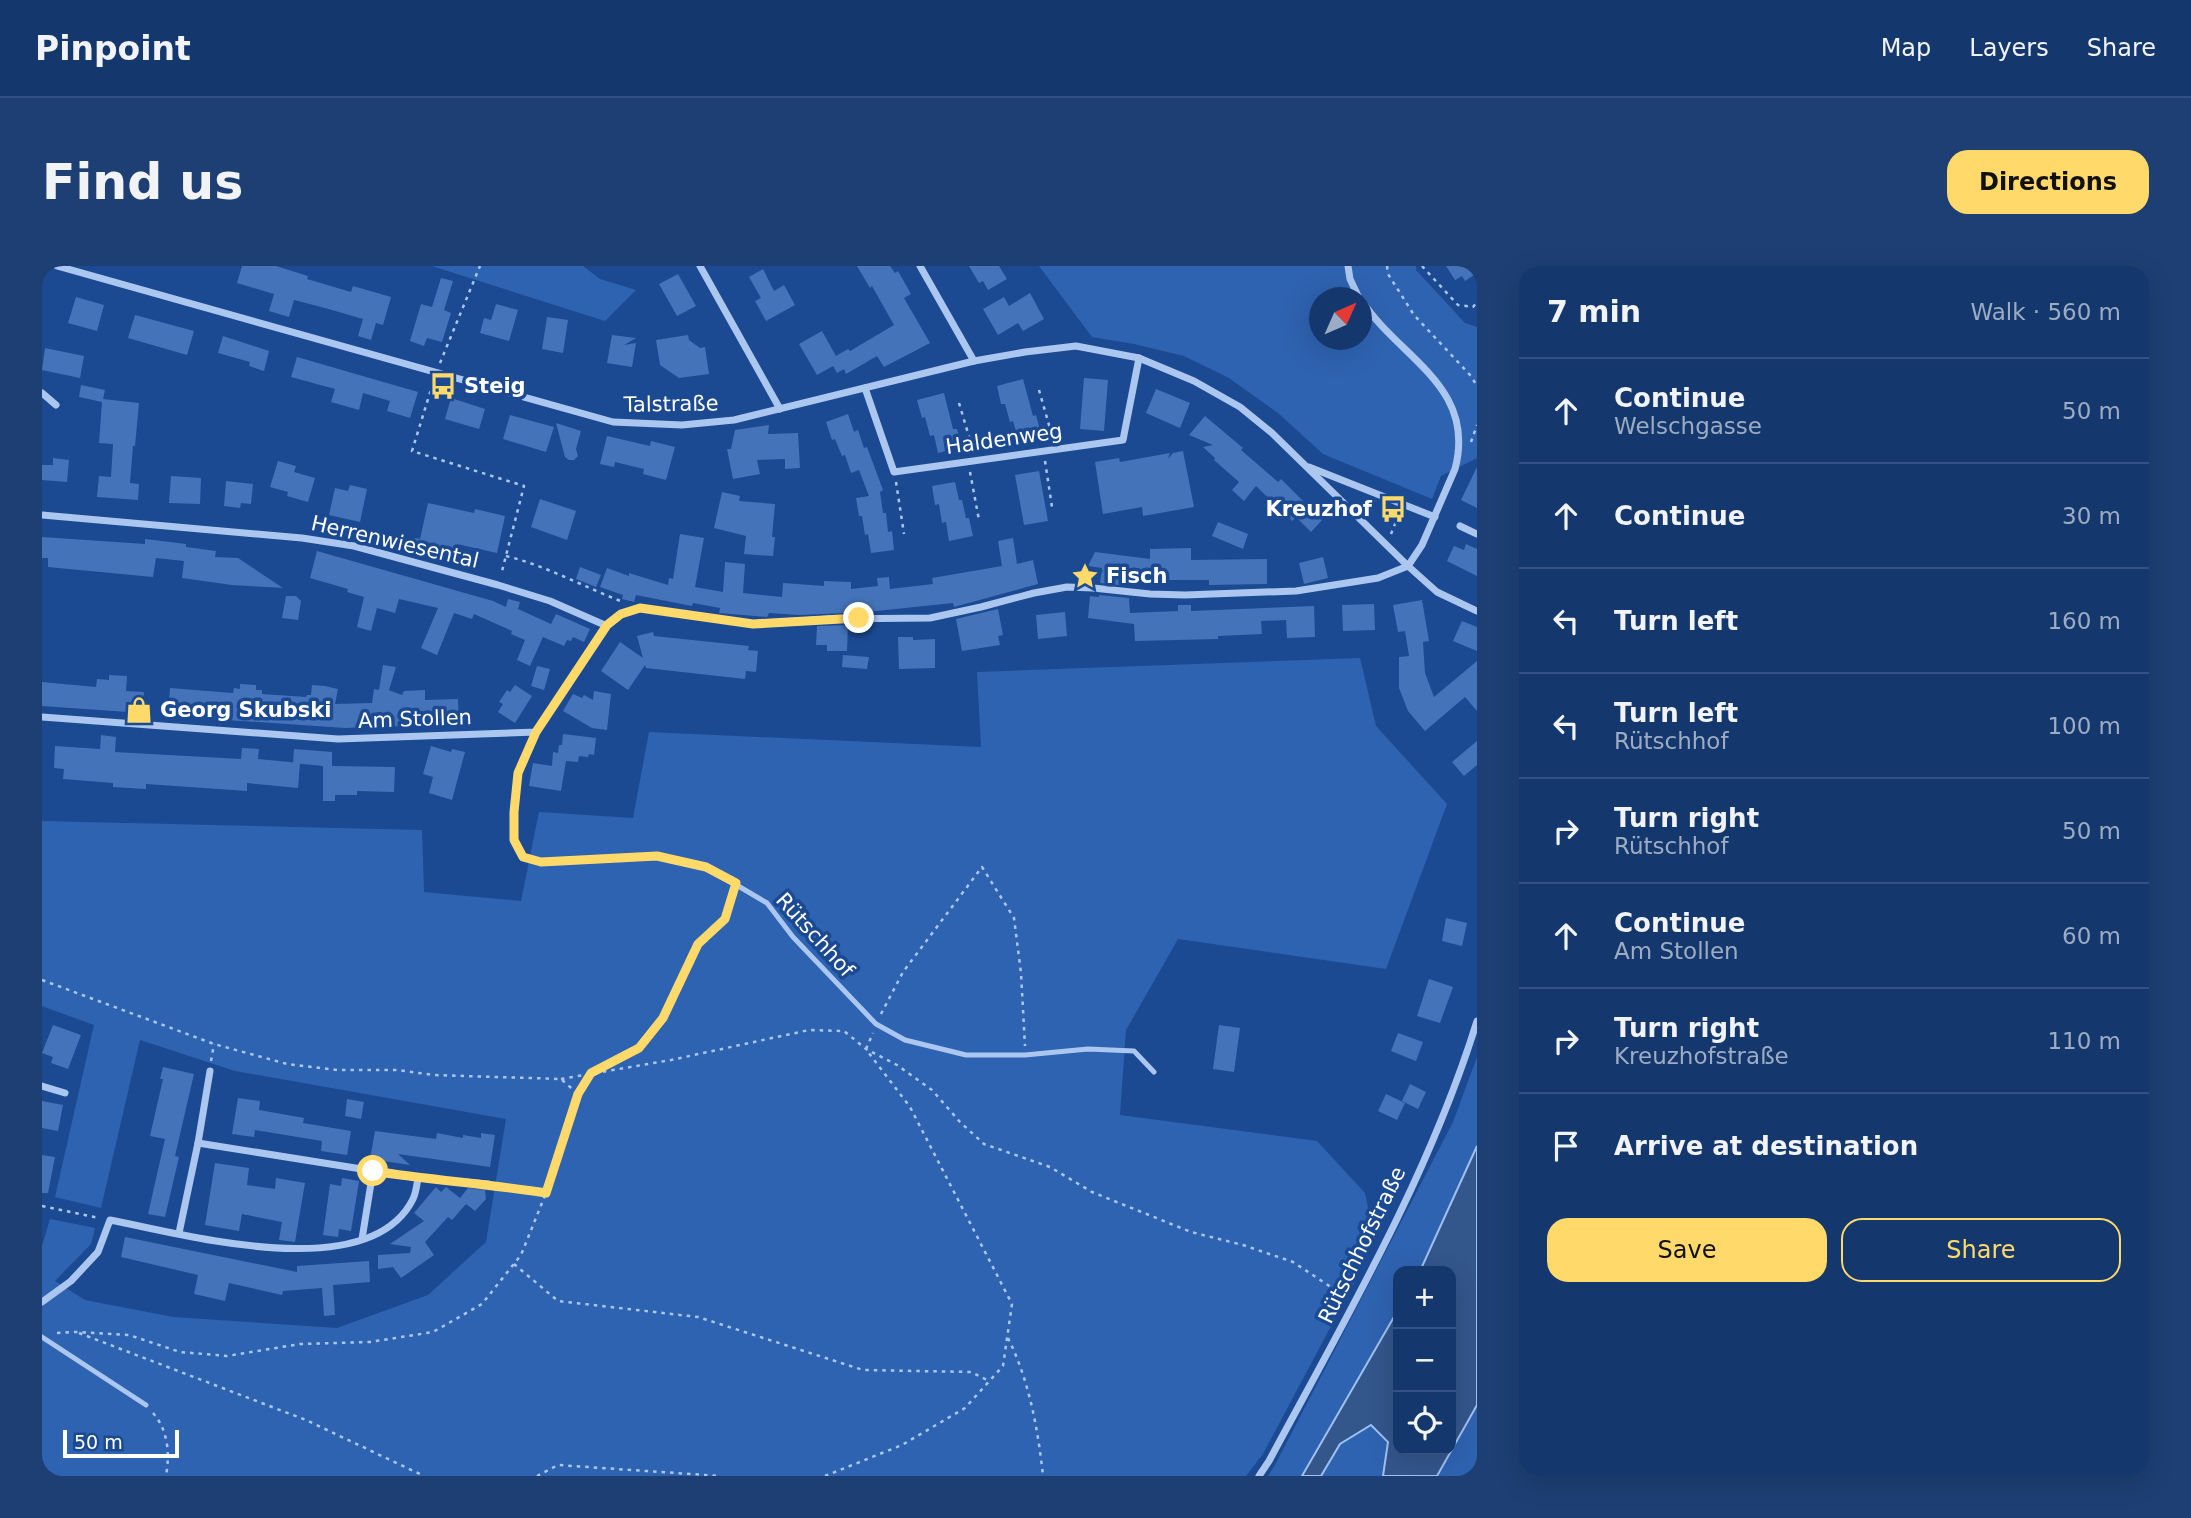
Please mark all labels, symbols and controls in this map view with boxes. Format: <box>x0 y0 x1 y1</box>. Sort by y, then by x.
text: Pinpoint <box>35 29 191 68</box>
text: Map <box>1881 34 1931 62</box>
text: Layers <box>1969 34 2049 62</box>
text: Share <box>2087 34 2156 62</box>
button: Directions <box>1947 150 2149 214</box>
text: Find us <box>42 154 243 211</box>
north arrow <box>1309 287 1372 350</box>
text: 7 min <box>1547 294 1641 329</box>
text: Walk · 560 m <box>1970 299 2121 325</box>
bus stop icon: Steig <box>428 371 458 401</box>
place label: Steig <box>464 374 526 398</box>
text: Continue <box>1614 383 1745 413</box>
street label: Talstraße <box>622 391 719 417</box>
icon: ahead <box>1547 392 1585 430</box>
text: 50 m <box>2062 398 2121 424</box>
text: Welschgasse <box>1614 413 1762 439</box>
street label: Haldenweg <box>944 419 1064 459</box>
bus stop icon: Kreuzhof <box>1378 494 1408 524</box>
place label: Kreuzhof <box>1265 497 1373 521</box>
icon: ahead <box>1547 497 1585 535</box>
text: Continue <box>1614 501 1745 531</box>
text: 30 m <box>2062 503 2121 529</box>
street label: Herrenwiesental <box>309 511 481 573</box>
place icon: Fisch <box>1070 561 1100 591</box>
place label: Fisch <box>1106 564 1167 588</box>
route end <box>843 602 874 633</box>
icon: left <box>1547 602 1585 640</box>
text: Turn left <box>1614 606 1738 636</box>
text: 160 m <box>2047 608 2121 634</box>
shop icon: Georg Skubski <box>124 695 154 725</box>
place label: Georg Skubski <box>160 698 331 722</box>
text: Turn left <box>1614 698 1738 728</box>
street label: Am Stollen <box>358 705 472 733</box>
icon: left <box>1547 707 1585 745</box>
text: 100 m <box>2047 713 2121 739</box>
text: Rütschhof <box>1614 728 1729 754</box>
text: Turn right <box>1614 803 1759 833</box>
icon: right <box>1547 812 1585 850</box>
text: 50 m <box>2062 818 2121 844</box>
text: Rütschhof <box>1614 833 1729 859</box>
street label: Rütschhof <box>771 888 859 982</box>
text: Continue <box>1614 908 1745 938</box>
icon: ahead <box>1547 917 1585 955</box>
text: 60 m <box>2062 923 2121 949</box>
text: Am Stollen <box>1614 938 1739 964</box>
text: Turn right <box>1614 1013 1759 1043</box>
icon: right <box>1547 1022 1585 1060</box>
text: 110 m <box>2047 1028 2121 1054</box>
text: Kreuzhofstraße <box>1614 1043 1789 1069</box>
icon: arrive <box>1547 1127 1585 1165</box>
text: Arrive at destination <box>1614 1131 1918 1161</box>
route start <box>357 1155 388 1186</box>
street label: Rütschhofstraße <box>1314 1163 1410 1327</box>
button: Save <box>1547 1218 1827 1282</box>
button: Share <box>1841 1218 2121 1282</box>
map controls <box>1393 1266 1456 1455</box>
button: + <box>1393 1266 1456 1329</box>
button: − <box>1393 1329 1456 1392</box>
button: locate <box>1393 1392 1456 1455</box>
scale bar <box>63 1427 178 1459</box>
text: 50 m <box>74 1431 123 1453</box>

